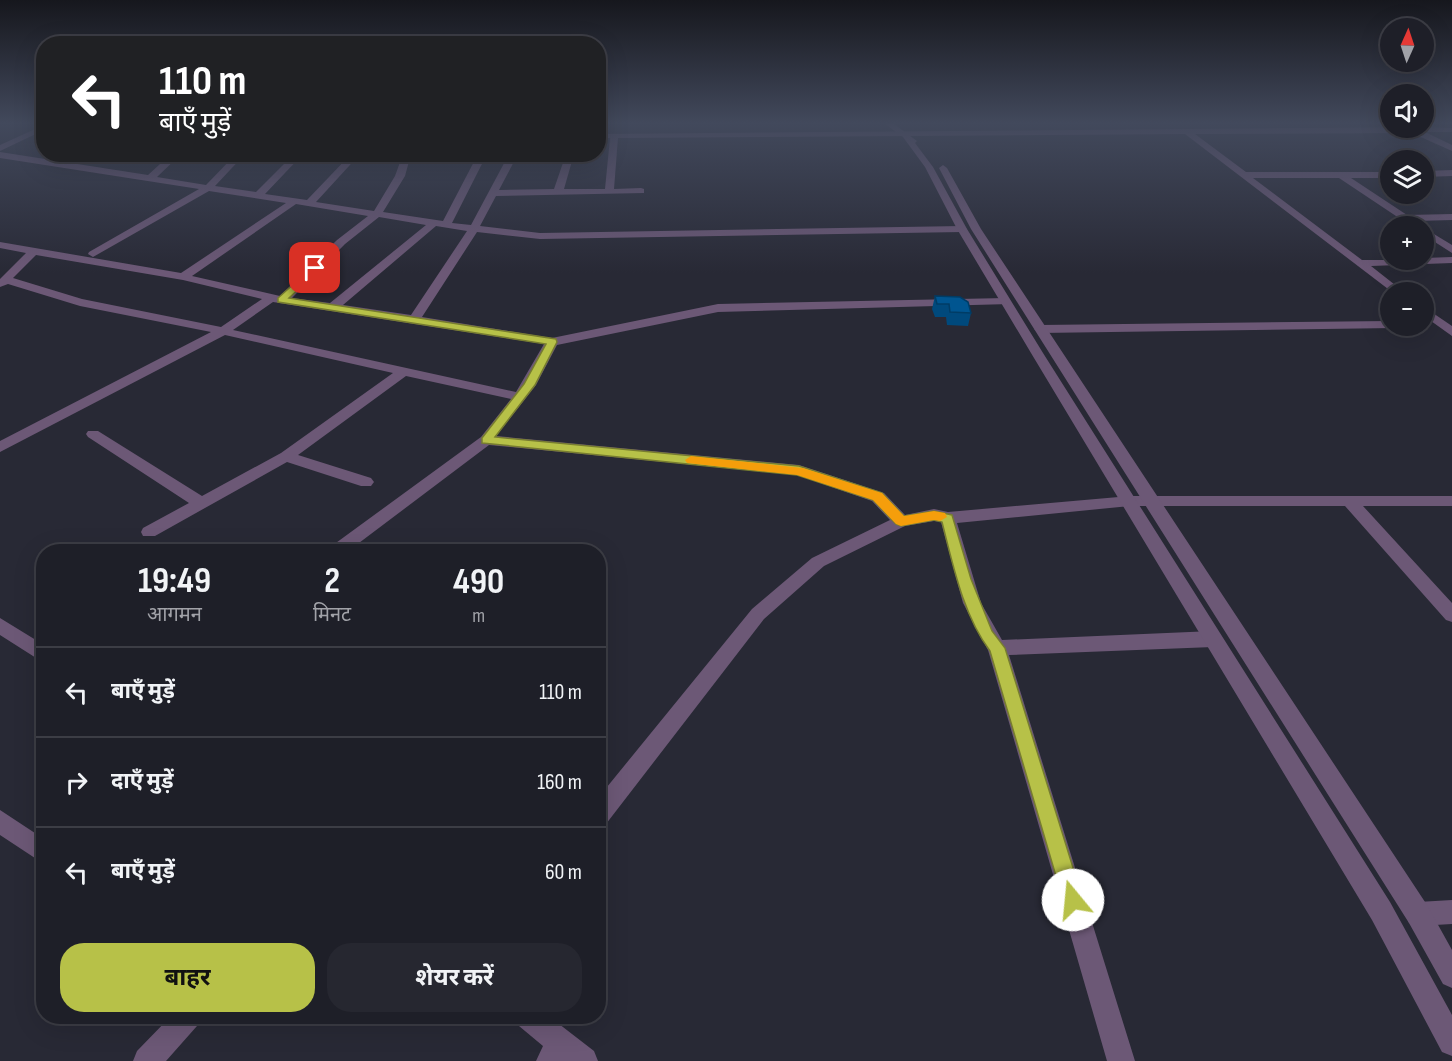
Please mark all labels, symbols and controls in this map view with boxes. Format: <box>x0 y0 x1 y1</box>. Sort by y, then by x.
north arrow <box>1380 18 1434 72</box>
map controls <box>1380 18 1434 336</box>
text: 110 m <box>159 56 246 107</box>
icon: left <box>60 60 138 138</box>
button: sound <box>1380 84 1434 138</box>
text: बाएँ मुड़ें <box>159 107 231 139</box>
button: layers <box>1380 150 1434 204</box>
button: + <box>1380 216 1434 270</box>
pin <box>289 242 340 293</box>
icon: arrive <box>298 251 331 284</box>
button: − <box>1380 282 1434 336</box>
text: 19:49 <box>138 560 211 603</box>
text: 2 <box>324 560 340 603</box>
text: 490 <box>453 561 504 604</box>
text: आगमन <box>147 603 202 627</box>
text: मिनट <box>313 603 351 627</box>
text: m <box>472 604 485 628</box>
icon: left <box>60 676 93 709</box>
text: बाएँ मुड़ें <box>111 678 175 705</box>
text: 110 m <box>539 679 582 706</box>
icon: right <box>60 766 93 799</box>
text: दाएँ मुड़ें <box>111 768 174 795</box>
text: 160 m <box>537 769 582 796</box>
icon: left <box>60 856 93 889</box>
text: बाएँ मुड़ें <box>111 858 175 885</box>
text: 60 m <box>545 859 582 886</box>
position arrow <box>1041 868 1105 932</box>
button: बाहर <box>60 943 315 1012</box>
button: शेयर करें <box>327 943 582 1012</box>

